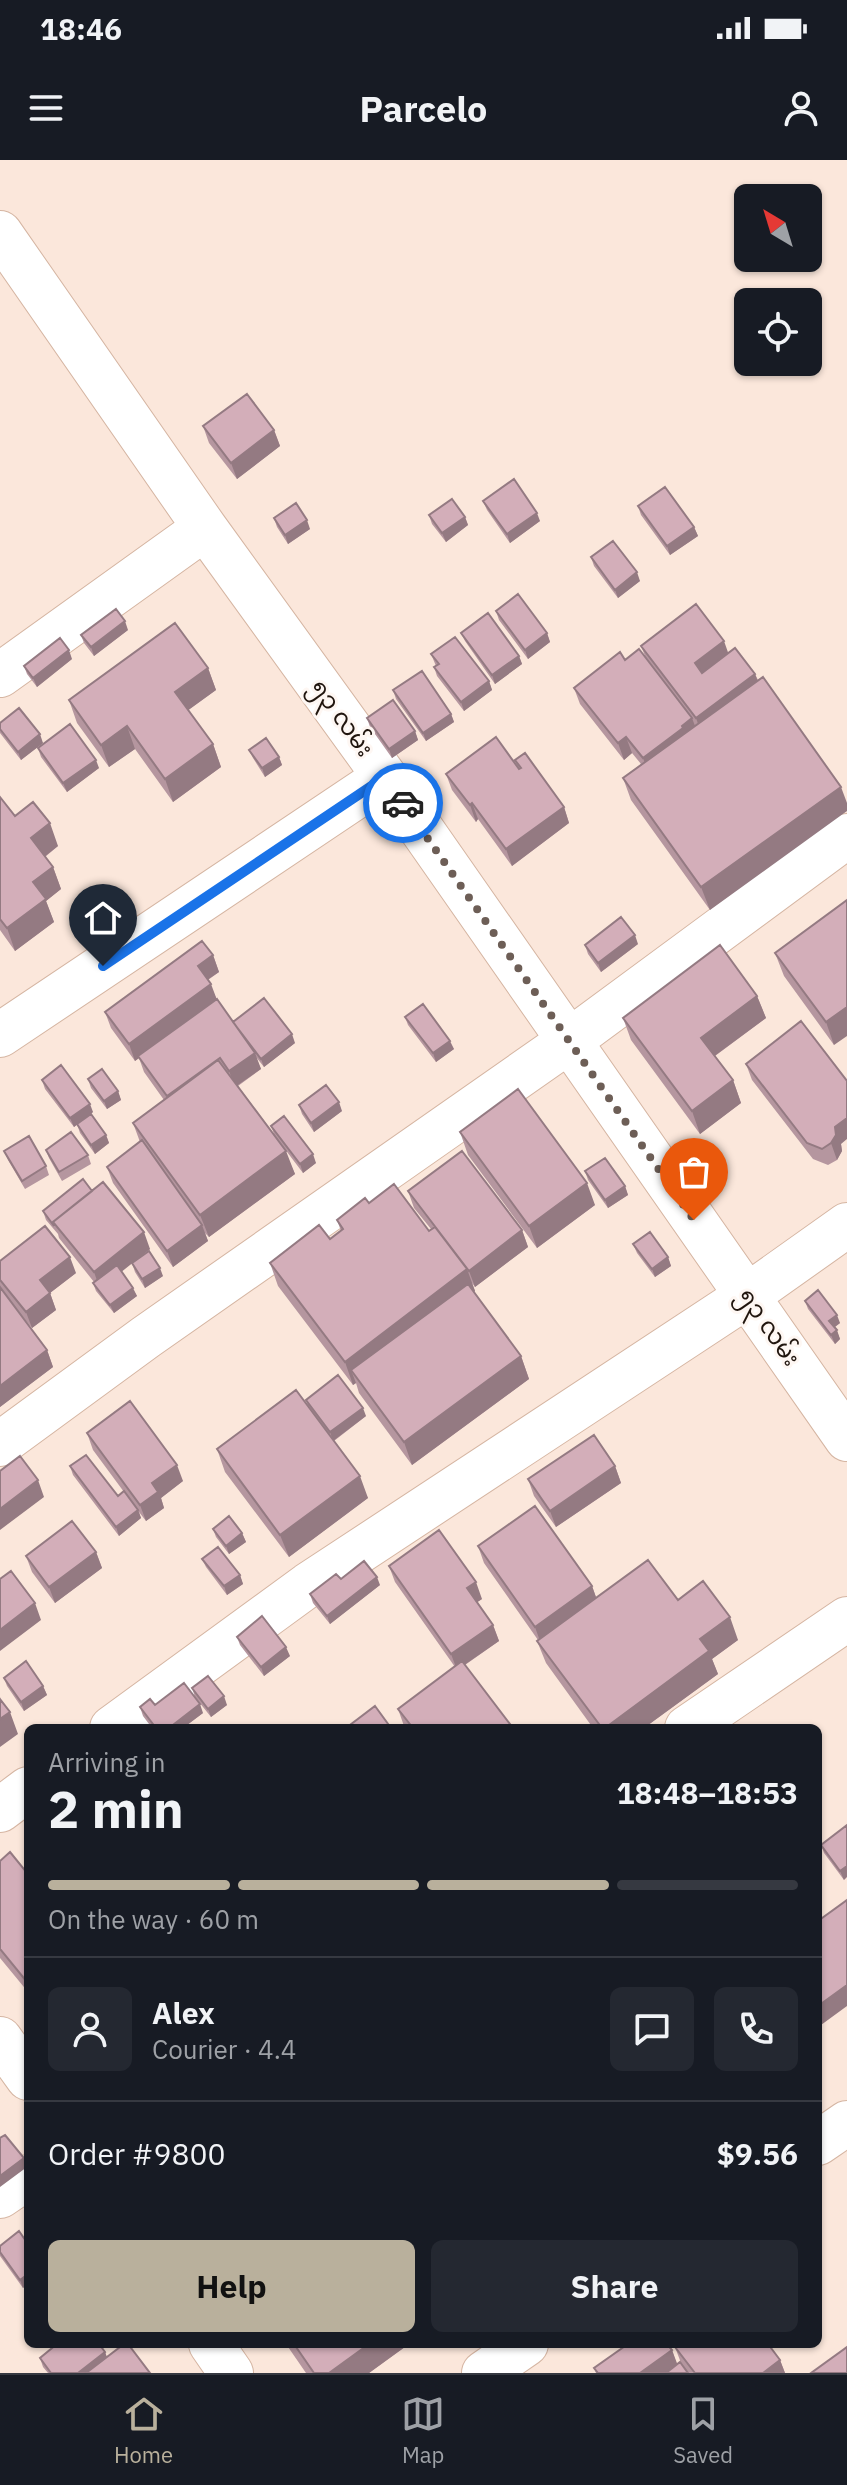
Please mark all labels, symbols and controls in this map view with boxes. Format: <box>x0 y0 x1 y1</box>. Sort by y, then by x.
text: 18:46 <box>40 9 122 48</box>
text: Parcelo <box>360 85 487 132</box>
icon: menu <box>24 86 68 130</box>
icon: person <box>779 86 823 130</box>
north arrow <box>734 184 822 272</box>
map controls <box>734 184 822 376</box>
button: locate <box>734 288 822 376</box>
street label: ၅၃ လမ်း <box>301 672 382 765</box>
courier <box>363 763 443 843</box>
icon: car <box>381 781 425 825</box>
pin <box>69 884 137 966</box>
icon: home <box>81 896 125 940</box>
pin <box>660 1138 728 1220</box>
icon: bag <box>672 1150 716 1194</box>
street label: ၅၃ လမ်း <box>728 1281 808 1374</box>
text: Arriving in <box>48 1745 165 1779</box>
text: 18:48–18:53 <box>617 1773 798 1812</box>
text: 2 min <box>48 1775 184 1842</box>
text: On the way · 60 m <box>48 1902 259 1936</box>
button: person <box>48 1987 132 2071</box>
button: chat <box>610 1987 694 2071</box>
button: phone <box>714 1987 798 2071</box>
text: Alex <box>152 1993 215 2032</box>
text: Courier · 4.4 <box>152 2032 296 2066</box>
text: Order #9800 <box>48 2134 225 2173</box>
text: $9.56 <box>717 2134 798 2173</box>
button: Help <box>48 2240 415 2332</box>
button: Share <box>431 2240 798 2332</box>
tab: Home <box>114 2392 173 2469</box>
tab: Map <box>401 2392 445 2469</box>
tab: Saved <box>673 2392 733 2469</box>

